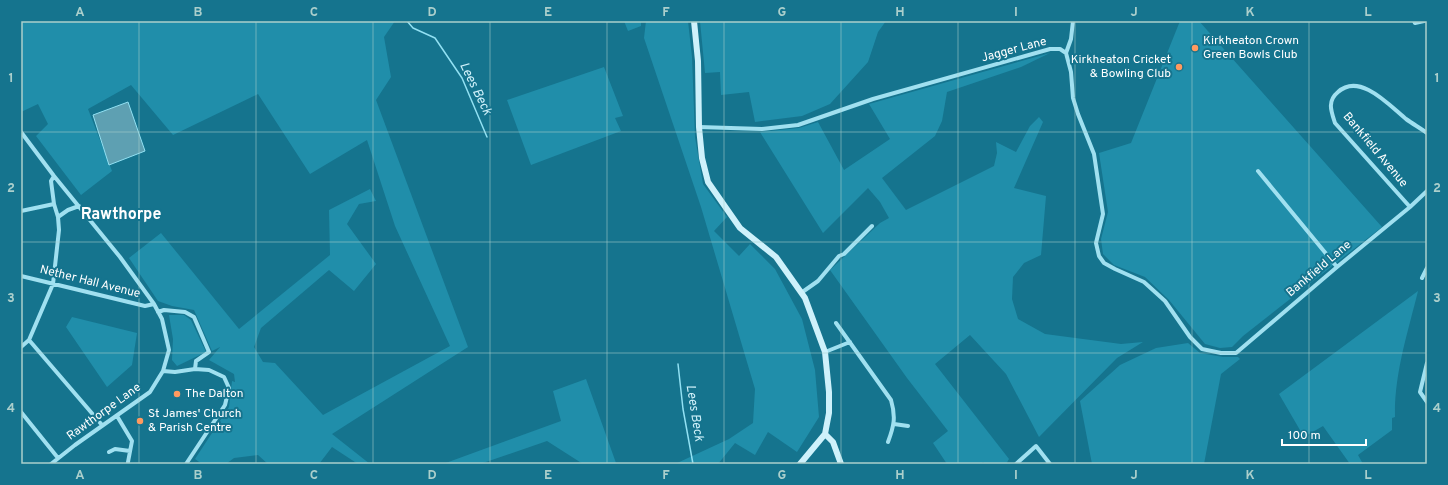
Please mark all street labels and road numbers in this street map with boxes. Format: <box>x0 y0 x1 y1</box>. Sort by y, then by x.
street label: Jagger Lane <box>980 34 1048 66</box>
street label: Bankfield Avenue <box>1339 109 1411 191</box>
street label: Bankfield Lane <box>1283 237 1355 301</box>
street label: Nether Hall Avenue <box>38 262 142 302</box>
street label: Rawthorpe Lane <box>64 380 144 444</box>

